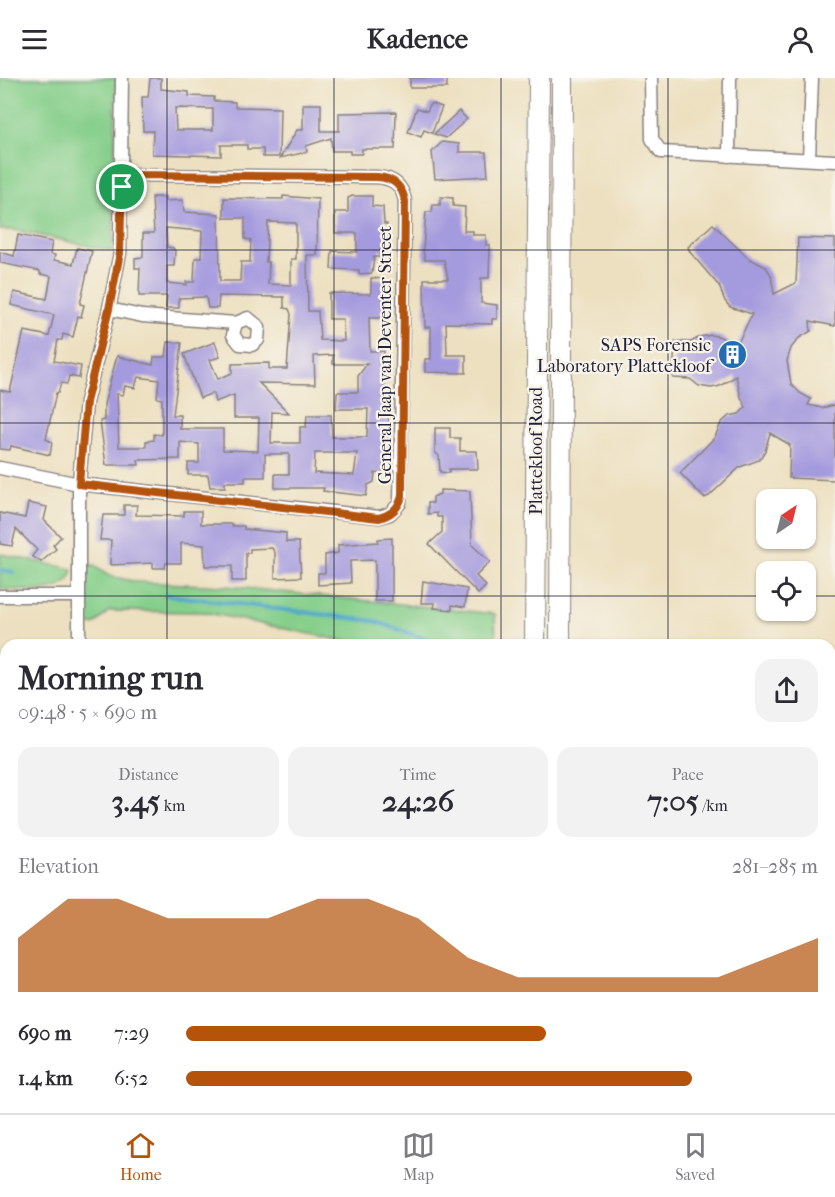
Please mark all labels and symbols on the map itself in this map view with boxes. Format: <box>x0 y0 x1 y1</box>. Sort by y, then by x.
pin <box>96 161 147 212</box>
street label: General Jaap van Deventer Street <box>375 225 396 484</box>
place label: SAPS Forensic Laboratory Plattekloof <box>537 335 715 377</box>
building icon: SAPS Forensic Laboratory Plattekloof <box>716 339 748 371</box>
street label: Plattekloof Road <box>526 387 547 515</box>
north arrow <box>756 489 816 549</box>

